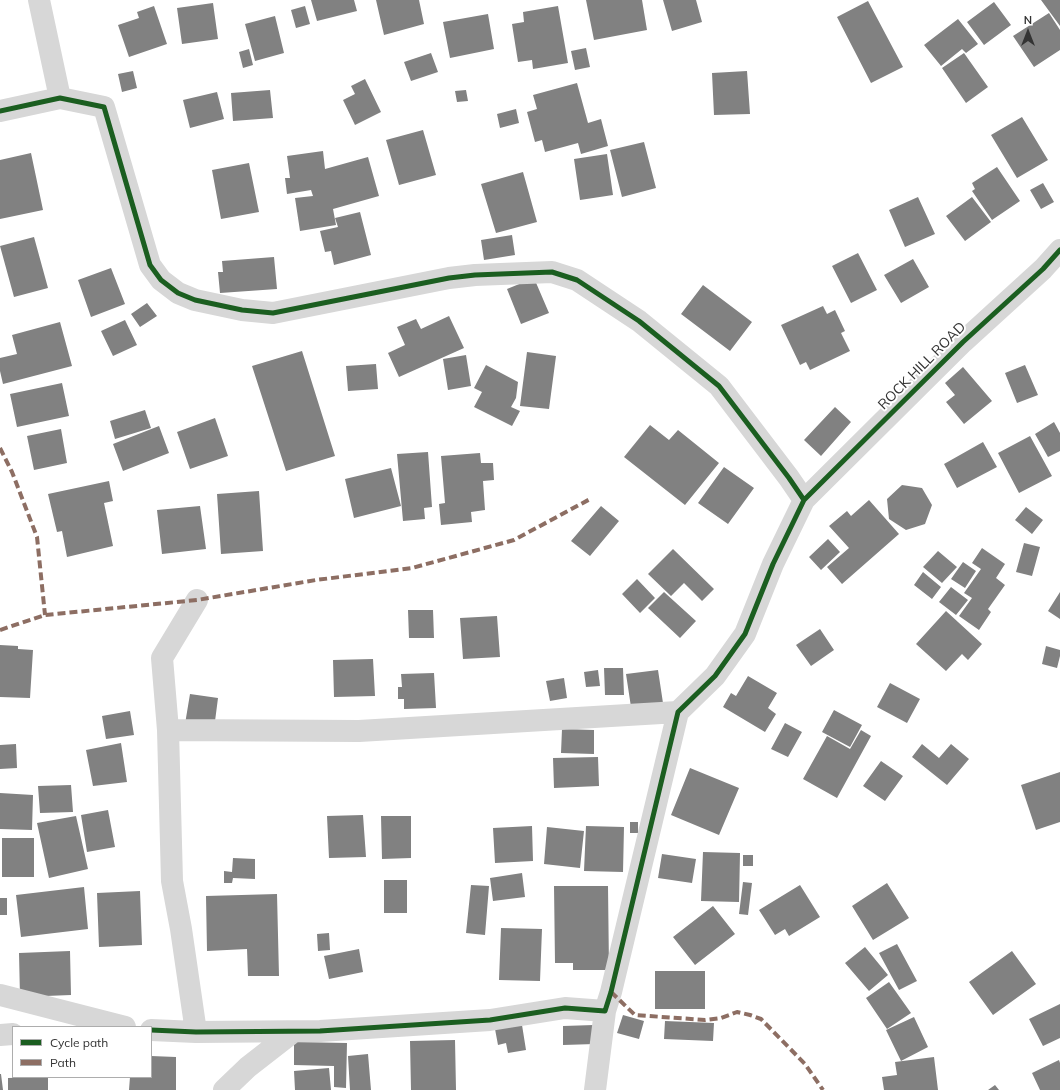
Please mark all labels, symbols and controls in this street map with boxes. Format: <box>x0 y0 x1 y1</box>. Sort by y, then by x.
north arrow <box>1008 12 1048 52</box>
text: N <box>1024 13 1032 27</box>
street label: ROCK HILL ROAD <box>875 319 969 413</box>
legend <box>12 1026 152 1078</box>
text: Cycle path <box>50 1035 108 1050</box>
text: Path <box>50 1055 76 1070</box>

